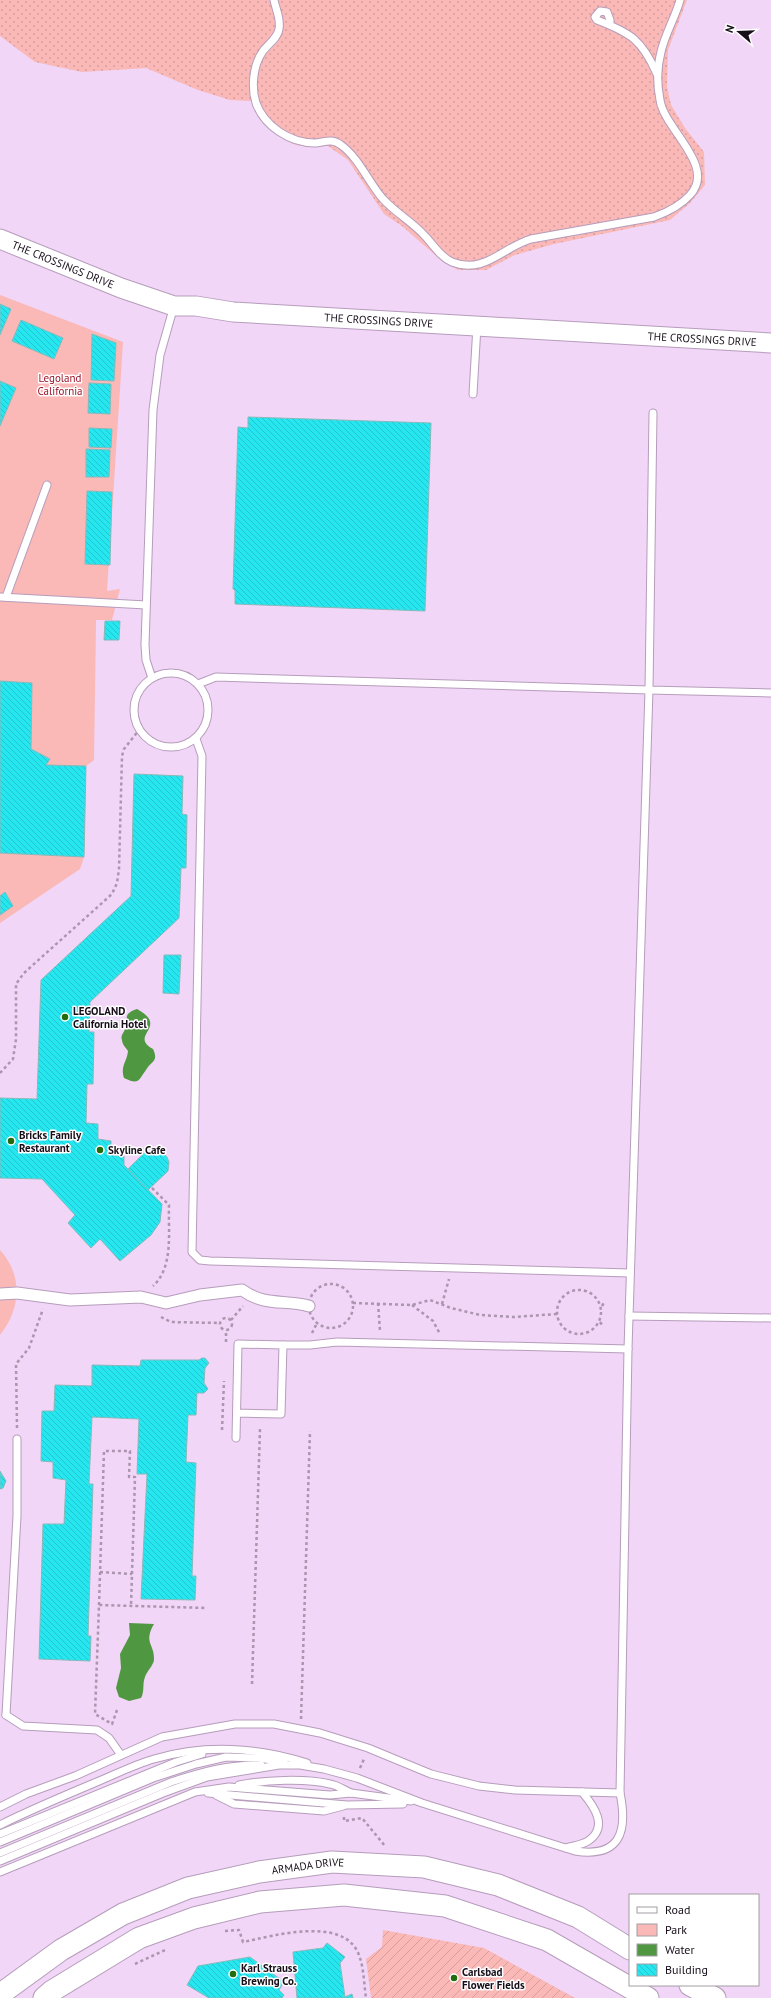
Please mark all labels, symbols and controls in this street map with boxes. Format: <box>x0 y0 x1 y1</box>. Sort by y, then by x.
north arrow <box>719 12 759 52</box>
text: N <box>722 23 737 34</box>
street label: THE CROSSINGS DRIVE <box>10 238 116 292</box>
street label: THE CROSSINGS DRIVE <box>324 310 434 331</box>
street label: THE CROSSINGS DRIVE <box>647 329 757 349</box>
park label: Legoland California <box>37 371 83 398</box>
place label: LEGOLAND California Hotel <box>73 1004 148 1031</box>
marker: LEGOLAND California Hotel <box>60 1012 70 1022</box>
place label: Bricks Family Restaurant <box>19 1128 82 1155</box>
marker: Bricks Family Restaurant <box>6 1136 16 1146</box>
place label: Skyline Cafe <box>108 1143 166 1157</box>
marker: Skyline Cafe <box>95 1145 105 1155</box>
street label: ARMADA DRIVE <box>271 1855 345 1877</box>
legend <box>629 1894 759 1986</box>
text: Road <box>665 1902 690 1917</box>
text: Park <box>665 1922 687 1937</box>
text: Water <box>665 1942 695 1957</box>
place label: Karl Strauss Brewing Co. <box>241 1961 297 1988</box>
text: Building <box>665 1962 708 1977</box>
place label: Carlsbad Flower Fields <box>462 1965 525 1992</box>
marker: Karl Strauss Brewing Co. <box>228 1969 238 1979</box>
marker: Carlsbad Flower Fields <box>449 1973 459 1983</box>

